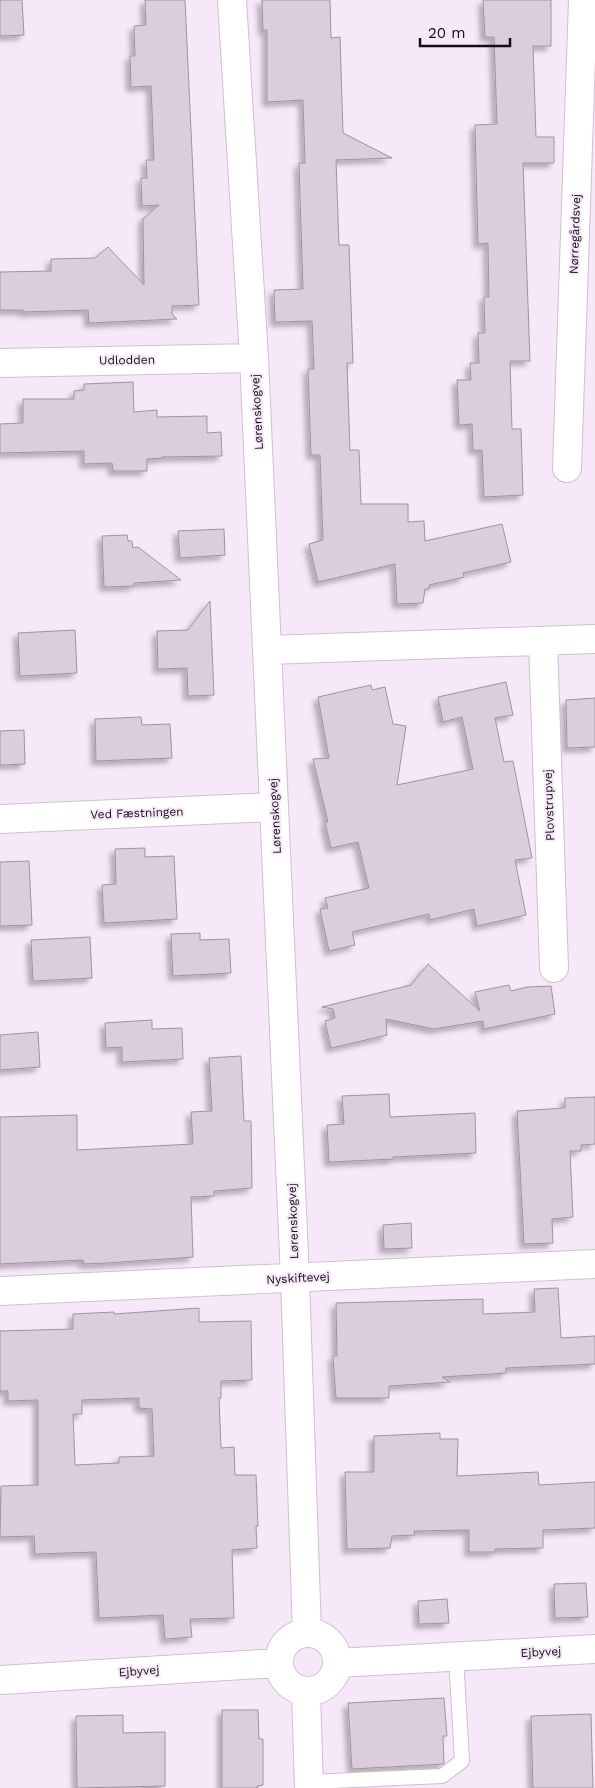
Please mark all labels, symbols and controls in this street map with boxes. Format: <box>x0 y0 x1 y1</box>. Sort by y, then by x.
scale bar <box>420 15 510 47</box>
text: 20 m <box>428 24 466 42</box>
street label: Nørregårdsvej <box>567 194 583 274</box>
street label: Udlodden <box>99 353 155 367</box>
street label: Lørenskogvej <box>248 374 266 450</box>
street label: Plovstrupvej <box>541 769 557 841</box>
street label: Lørenskogvej <box>266 778 284 854</box>
street label: Ved Fæstningen <box>90 804 184 822</box>
street label: Lørenskogvej <box>285 1183 301 1259</box>
street label: Nyskiftevej <box>266 1269 330 1287</box>
street label: Ejbyvej <box>520 1644 562 1660</box>
street label: Ejbyvej <box>118 1663 160 1679</box>

